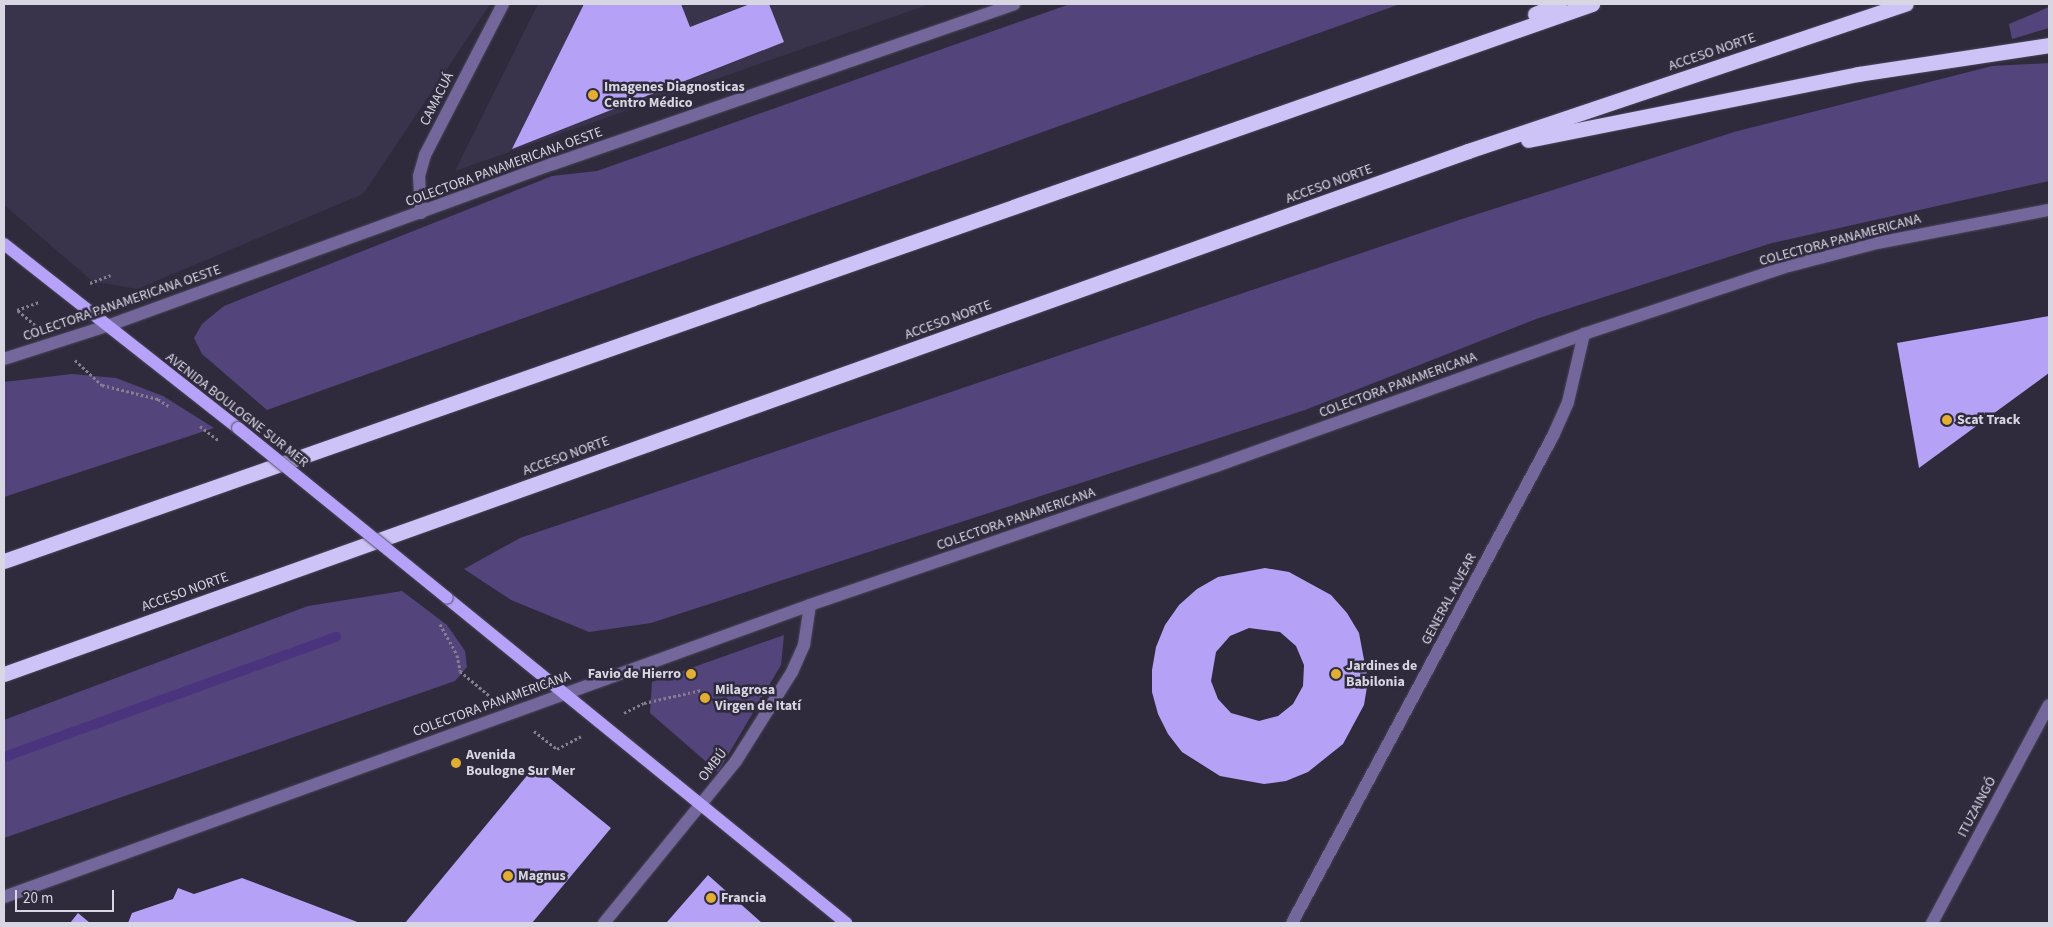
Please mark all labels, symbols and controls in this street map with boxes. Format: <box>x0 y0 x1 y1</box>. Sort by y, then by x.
street label: ACCESO NORTE <box>1666 29 1758 75</box>
street label: CAMACUÁ <box>416 70 458 128</box>
place label: Imagenes Diagnosticas Centro Médico <box>604 79 745 111</box>
marker: Imagenes Diagnosticas Centro Médico <box>586 88 600 102</box>
street label: COLECTORA PANAMERICANA OESTE <box>403 124 605 210</box>
street label: ACCESO NORTE <box>1283 161 1375 207</box>
street label: COLECTORA PANAMERICANA <box>1757 210 1923 270</box>
street label: COLECTORA PANAMERICANA OESTE <box>21 261 223 345</box>
street label: ACCESO NORTE <box>902 297 994 343</box>
street label: AVENIDA BOULOGNE SUR MER <box>162 349 312 471</box>
street label: COLECTORA PANAMERICANA <box>1317 349 1479 421</box>
place label: Scat Track <box>1957 412 2020 428</box>
marker: Scat Track <box>1941 414 1953 426</box>
street label: ACCESO NORTE <box>520 433 612 479</box>
street label: COLECTORA PANAMERICANA <box>935 484 1097 554</box>
street label: GENERAL ALVEAR <box>1418 550 1480 648</box>
street label: ACCESO NORTE <box>139 569 231 615</box>
place label: Jardines de Babilonia <box>1346 658 1417 690</box>
place label: Favio de Hierro <box>588 666 681 682</box>
street label: COLECTORA PANAMERICANA <box>411 668 573 740</box>
marker: Favio de Hierro <box>685 668 697 680</box>
marker: Jardines de Babilonia <box>1330 668 1342 680</box>
place label: Milagrosa Virgen de Itatí <box>715 682 801 714</box>
marker: Milagrosa Virgen de Itatí <box>699 692 711 704</box>
street label: OMBÚ <box>695 745 731 785</box>
place label: Avenida Boulogne Sur Mer <box>466 747 575 780</box>
marker: Avenida Boulogne Sur Mer <box>450 757 462 769</box>
street label: ITUZAINGÓ <box>1954 774 2000 840</box>
place label: Magnus <box>518 868 566 884</box>
marker: Magnus <box>502 870 514 882</box>
scale bar <box>18 880 116 912</box>
text: 20 m <box>23 888 53 909</box>
place label: Francia <box>721 890 766 906</box>
marker: Francia <box>705 892 717 904</box>

